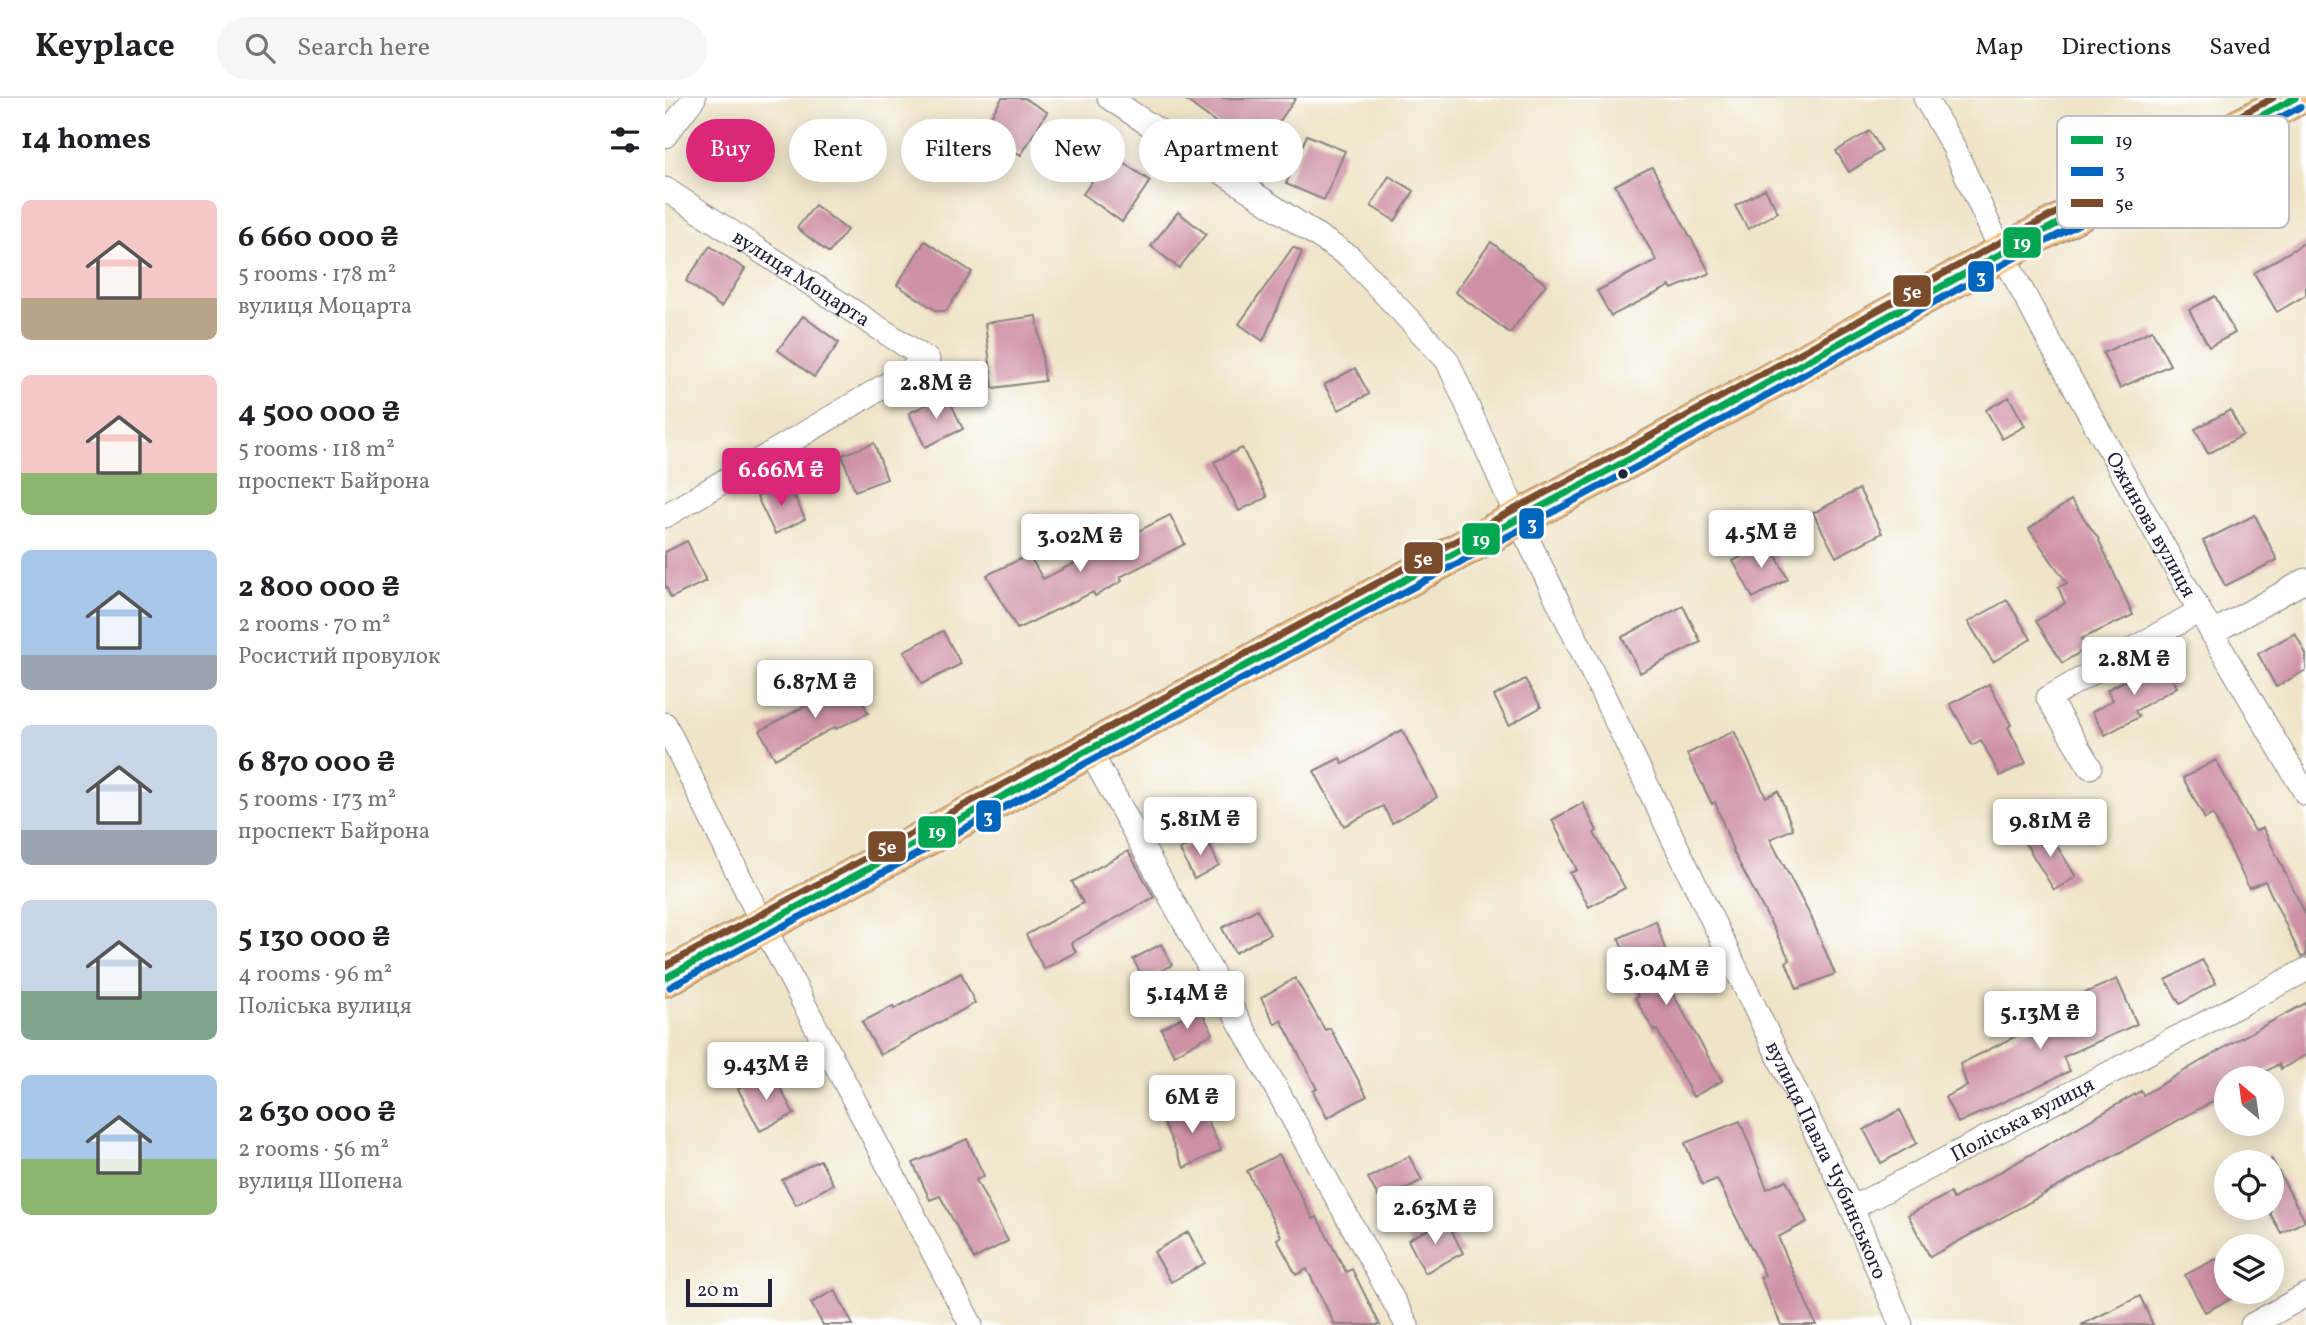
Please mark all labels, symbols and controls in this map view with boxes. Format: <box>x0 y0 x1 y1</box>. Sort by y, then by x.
search box <box>217 17 707 80</box>
text: Keyplace <box>35 25 175 71</box>
icon: search <box>241 29 279 67</box>
text: Search here <box>297 30 430 66</box>
text: Map <box>1975 31 2023 65</box>
text: Directions <box>2061 31 2171 65</box>
text: Saved <box>2209 31 2271 65</box>
legend <box>2057 116 2289 228</box>
text: 14 homes <box>21 119 151 161</box>
chip: Buy <box>686 119 775 182</box>
chip: Rent <box>789 119 887 182</box>
chip: Filters <box>901 119 1016 182</box>
chip: New <box>1030 119 1125 182</box>
chip: Apartment <box>1139 119 1303 182</box>
icon: filters <box>606 121 644 159</box>
text: 19 <box>2115 129 2132 155</box>
text: 3 <box>2115 160 2125 186</box>
text: 5е <box>2115 192 2133 218</box>
text: 6 660 000 ₴ <box>238 217 399 259</box>
street label: вулиця Моцарта <box>726 224 875 335</box>
line badge: 19 <box>2002 226 2042 259</box>
icon: home <box>77 228 161 312</box>
text: 19 <box>2013 231 2031 257</box>
text: 5 rooms · 178 m² <box>238 259 396 291</box>
line badge: 3 <box>1967 260 1995 293</box>
text: 3 <box>1976 265 1986 291</box>
line badge: 5е <box>1892 274 1932 308</box>
text: 5е <box>1903 280 1922 306</box>
text: вулиця Моцарта <box>238 291 412 323</box>
pin: 2.8M ₴ <box>879 362 993 421</box>
text: 2.8M ₴ <box>900 368 972 400</box>
text: 4 500 000 ₴ <box>238 392 400 434</box>
icon: home <box>77 403 161 487</box>
text: 5 rooms · 118 m² <box>238 434 395 466</box>
street label: Ожинова вулиця <box>2098 447 2202 603</box>
pin: 6.66M ₴ <box>716 448 846 508</box>
text: 6.66M ₴ <box>738 455 824 487</box>
text: проспект Байрона <box>238 466 430 498</box>
unlabelled marker <box>1616 467 1630 481</box>
line badge: 3 <box>1518 507 1545 540</box>
pin: 4.5M ₴ <box>1704 510 1818 570</box>
text: 3 <box>1527 512 1537 538</box>
pin: 3.02M ₴ <box>1015 514 1145 574</box>
text: 4.5M ₴ <box>1725 517 1797 549</box>
text: 3.02M ₴ <box>1037 521 1123 553</box>
line badge: 19 <box>1461 522 1501 556</box>
text: 19 <box>1472 528 1490 554</box>
line badge: 5е <box>1403 541 1444 575</box>
text: 5е <box>1414 547 1433 573</box>
text: 2 800 000 ₴ <box>238 567 400 609</box>
icon: home <box>77 578 161 662</box>
text: 2 rooms · 70 m² <box>238 609 391 641</box>
pin: 2.8M ₴ <box>2077 638 2191 697</box>
text: Росистий провулок <box>238 641 440 673</box>
text: 2.8M ₴ <box>2098 644 2170 676</box>
pin: 6.87M ₴ <box>750 660 880 720</box>
text: 6.87M ₴ <box>773 667 857 699</box>
text: 6 870 000 ₴ <box>238 742 395 784</box>
icon: home <box>77 753 161 837</box>
text: 5 rooms · 173 m² <box>238 784 396 816</box>
pin: 5.81M ₴ <box>1135 798 1265 857</box>
line badge: 3 <box>975 799 1002 833</box>
pin: 9.81M ₴ <box>1985 800 2115 859</box>
text: 5.81M ₴ <box>1160 804 1240 836</box>
text: 3 <box>983 805 993 831</box>
text: 9.81M ₴ <box>2009 806 2091 838</box>
line badge: 19 <box>917 815 957 849</box>
text: проспект Байрона <box>238 816 430 848</box>
text: 19 <box>928 820 946 846</box>
line badge: 5е <box>867 830 907 863</box>
text: 5е <box>878 835 897 861</box>
text: 5 130 000 ₴ <box>238 917 391 959</box>
icon: home <box>77 928 161 1012</box>
pin: 5.04M ₴ <box>1601 948 1731 1007</box>
text: 5.04M ₴ <box>1623 954 1709 986</box>
text: 4 rooms · 96 m² <box>238 959 392 991</box>
pin: 5.14M ₴ <box>1122 972 1252 1031</box>
text: 5.14M ₴ <box>1146 978 1228 1010</box>
text: Поліська вулиця <box>238 991 412 1023</box>
pin: 5.13M ₴ <box>1975 992 2105 1051</box>
text: 5.13M ₴ <box>2000 998 2080 1030</box>
street label: вулиця Павла Чубинського <box>1757 1037 1893 1284</box>
pin: 9.43M ₴ <box>701 1042 831 1102</box>
text: 9.43M ₴ <box>723 1049 809 1081</box>
north arrow <box>2214 1066 2284 1136</box>
map controls <box>2214 1066 2284 1304</box>
street label: Поліська вулиця <box>1946 1070 2100 1170</box>
pin: 6M ₴ <box>1151 1076 1233 1135</box>
text: 6M ₴ <box>1165 1082 1219 1114</box>
text: 2 630 000 ₴ <box>238 1092 396 1134</box>
icon: home <box>77 1103 161 1187</box>
text: 2 rooms · 56 m² <box>238 1134 389 1166</box>
button: locate <box>2214 1150 2284 1220</box>
text: вулиця Шопена <box>238 1166 403 1198</box>
pin: 2.63M ₴ <box>1370 1186 1500 1246</box>
text: 2.63M ₴ <box>1393 1193 1477 1225</box>
button: layers <box>2214 1234 2284 1304</box>
scale bar <box>686 1276 772 1308</box>
text: 20 m <box>697 1278 739 1304</box>

